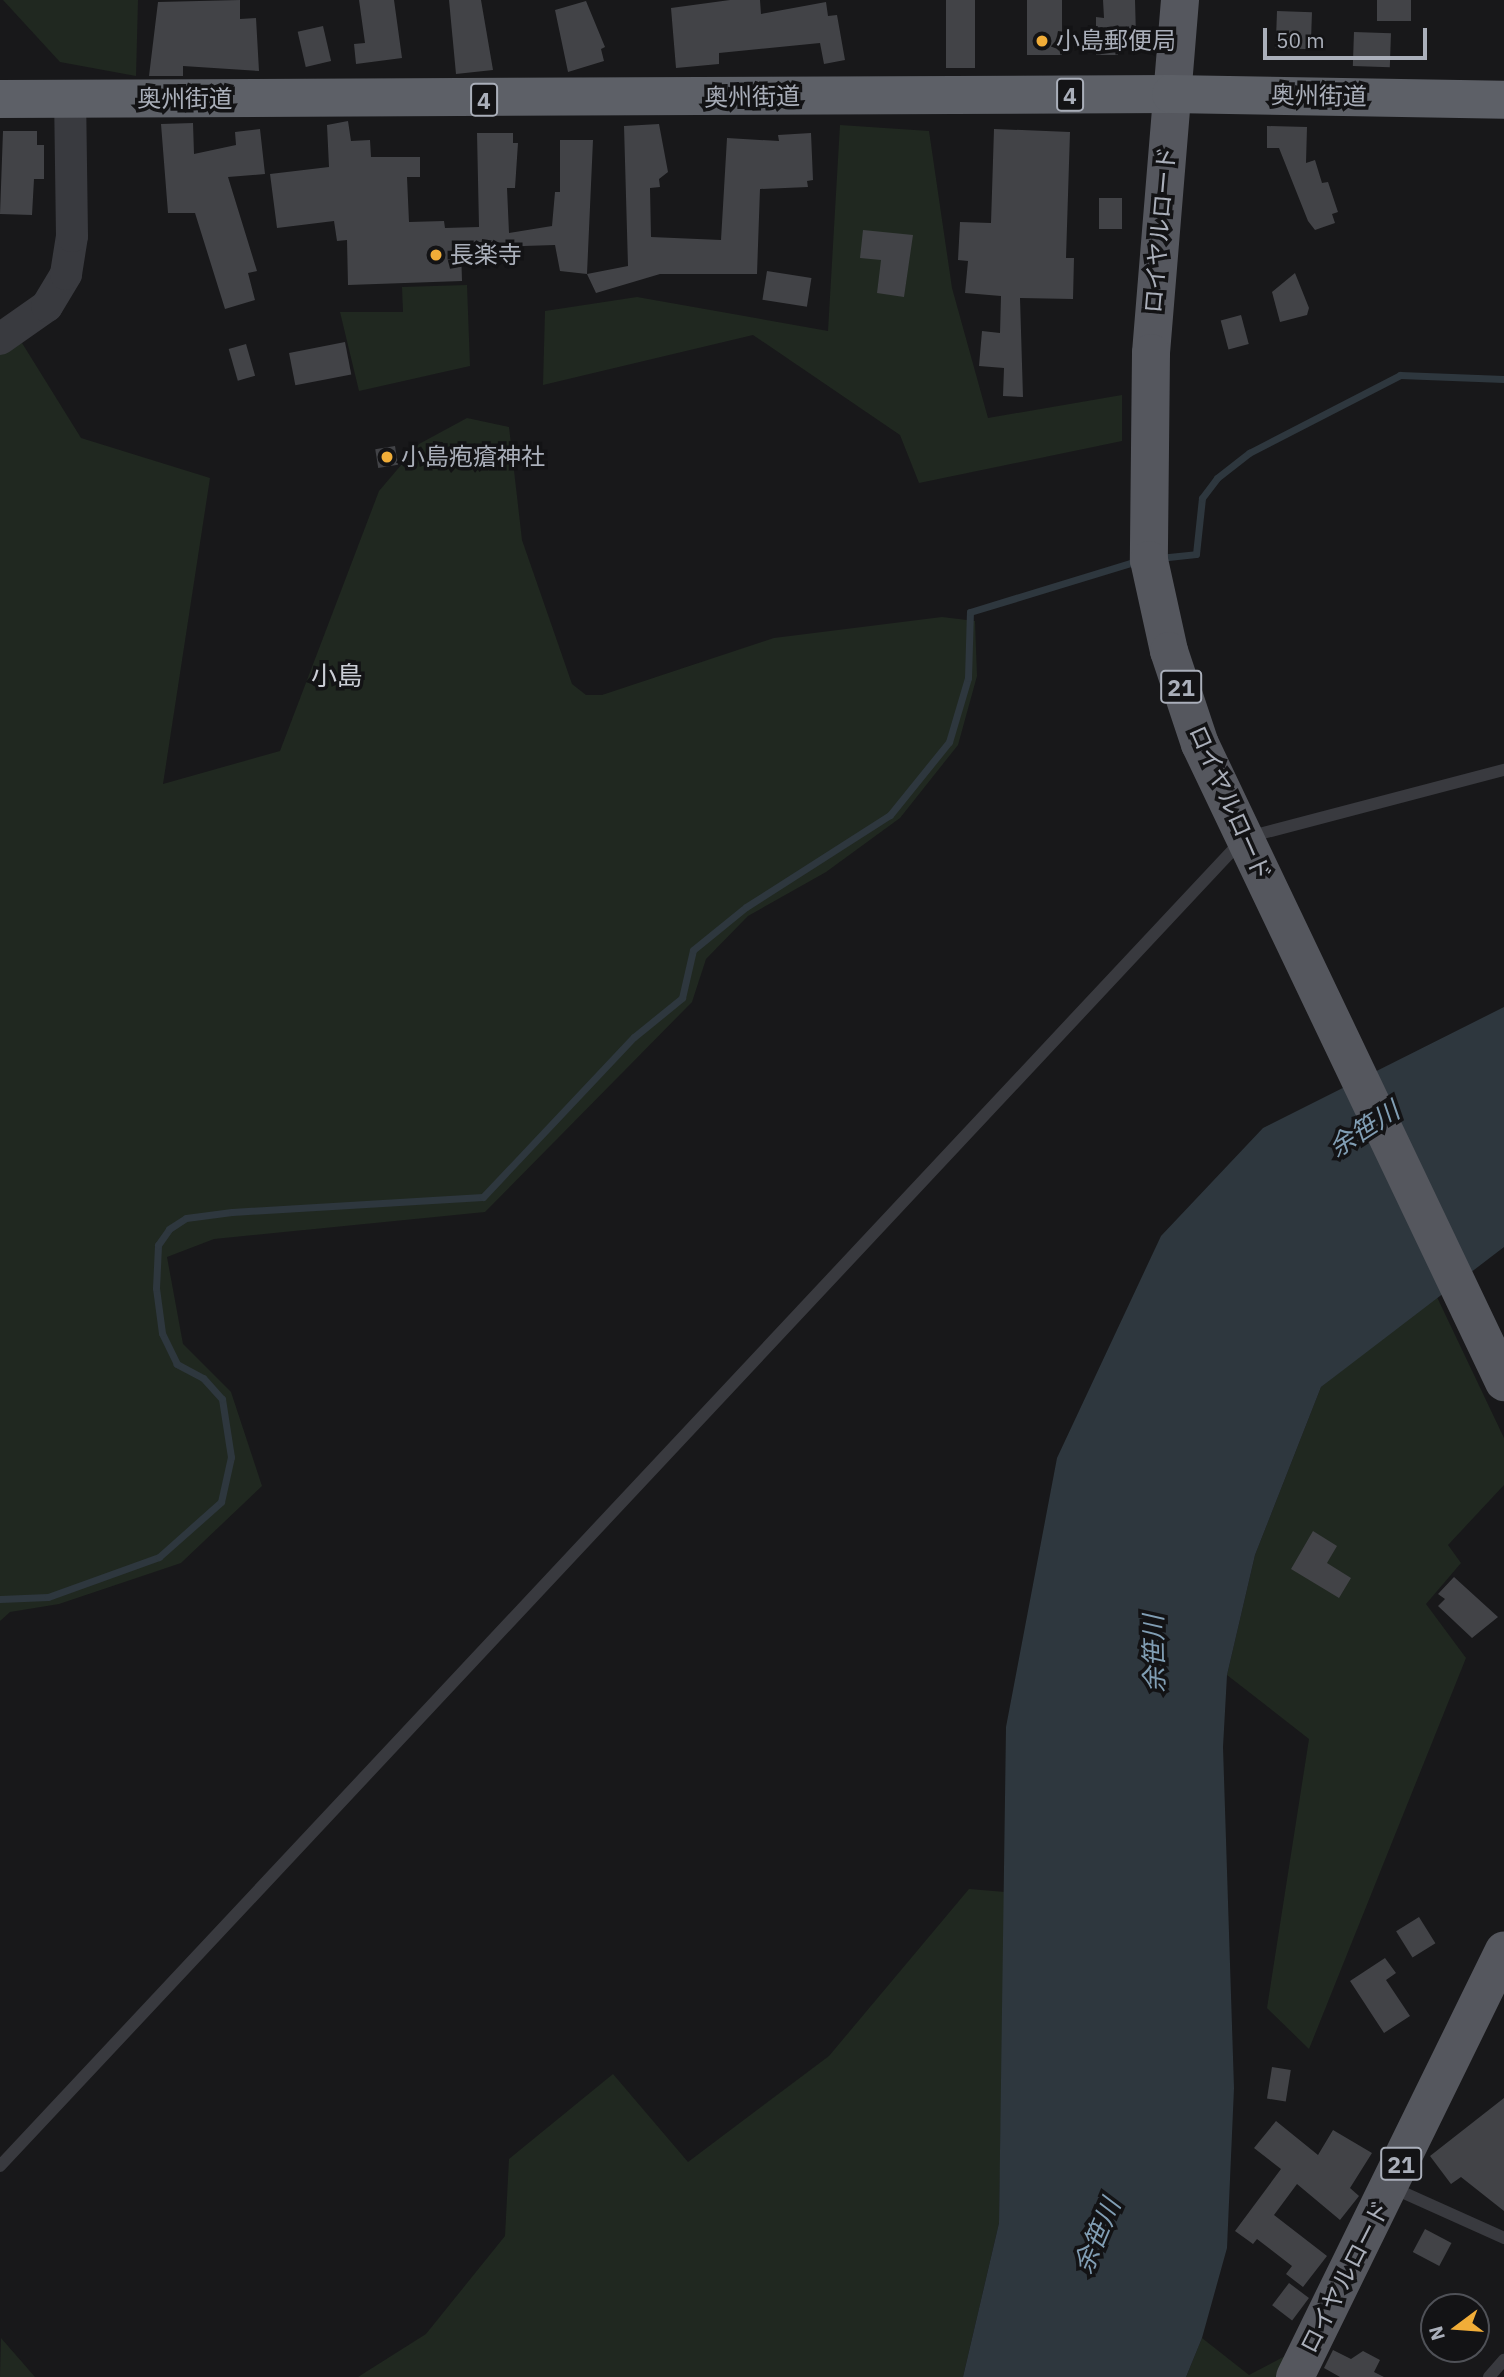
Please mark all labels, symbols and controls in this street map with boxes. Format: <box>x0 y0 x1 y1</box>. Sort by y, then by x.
scale bar <box>1266 14 1430 58</box>
text: 50 m <box>1276 26 1325 54</box>
place label: 小島郵便局 <box>1056 27 1176 55</box>
marker: 小島郵便局 <box>1034 33 1050 49</box>
road number: 4 <box>1056 76 1084 114</box>
road number: 4 <box>470 80 498 120</box>
street label: 奥州街道 <box>1271 81 1367 111</box>
street label: 奥州街道 <box>704 82 800 112</box>
street label: 奥州街道 <box>137 85 233 113</box>
street label: ロイヤルロード <box>1138 145 1182 315</box>
place label: 長楽寺 <box>450 241 522 269</box>
marker: 長楽寺 <box>428 247 444 263</box>
place label: 小島疱瘡神社 <box>401 443 545 471</box>
marker: 小島疱瘡神社 <box>379 449 395 465</box>
district label: 小島 <box>311 660 363 692</box>
road number: 21 <box>1160 667 1202 706</box>
street label: ロイヤルロード <box>1183 720 1277 886</box>
water label: 余笹川 <box>1323 1095 1405 1163</box>
water label: 余笹川 <box>1138 1615 1170 1693</box>
road number: 21 <box>1380 2144 1422 2184</box>
water label: 余笹川 <box>1067 2194 1127 2278</box>
street label: ロイヤルロード <box>1294 2196 1396 2358</box>
north arrow <box>1420 2293 1490 2363</box>
text: N <box>1423 2323 1450 2343</box>

